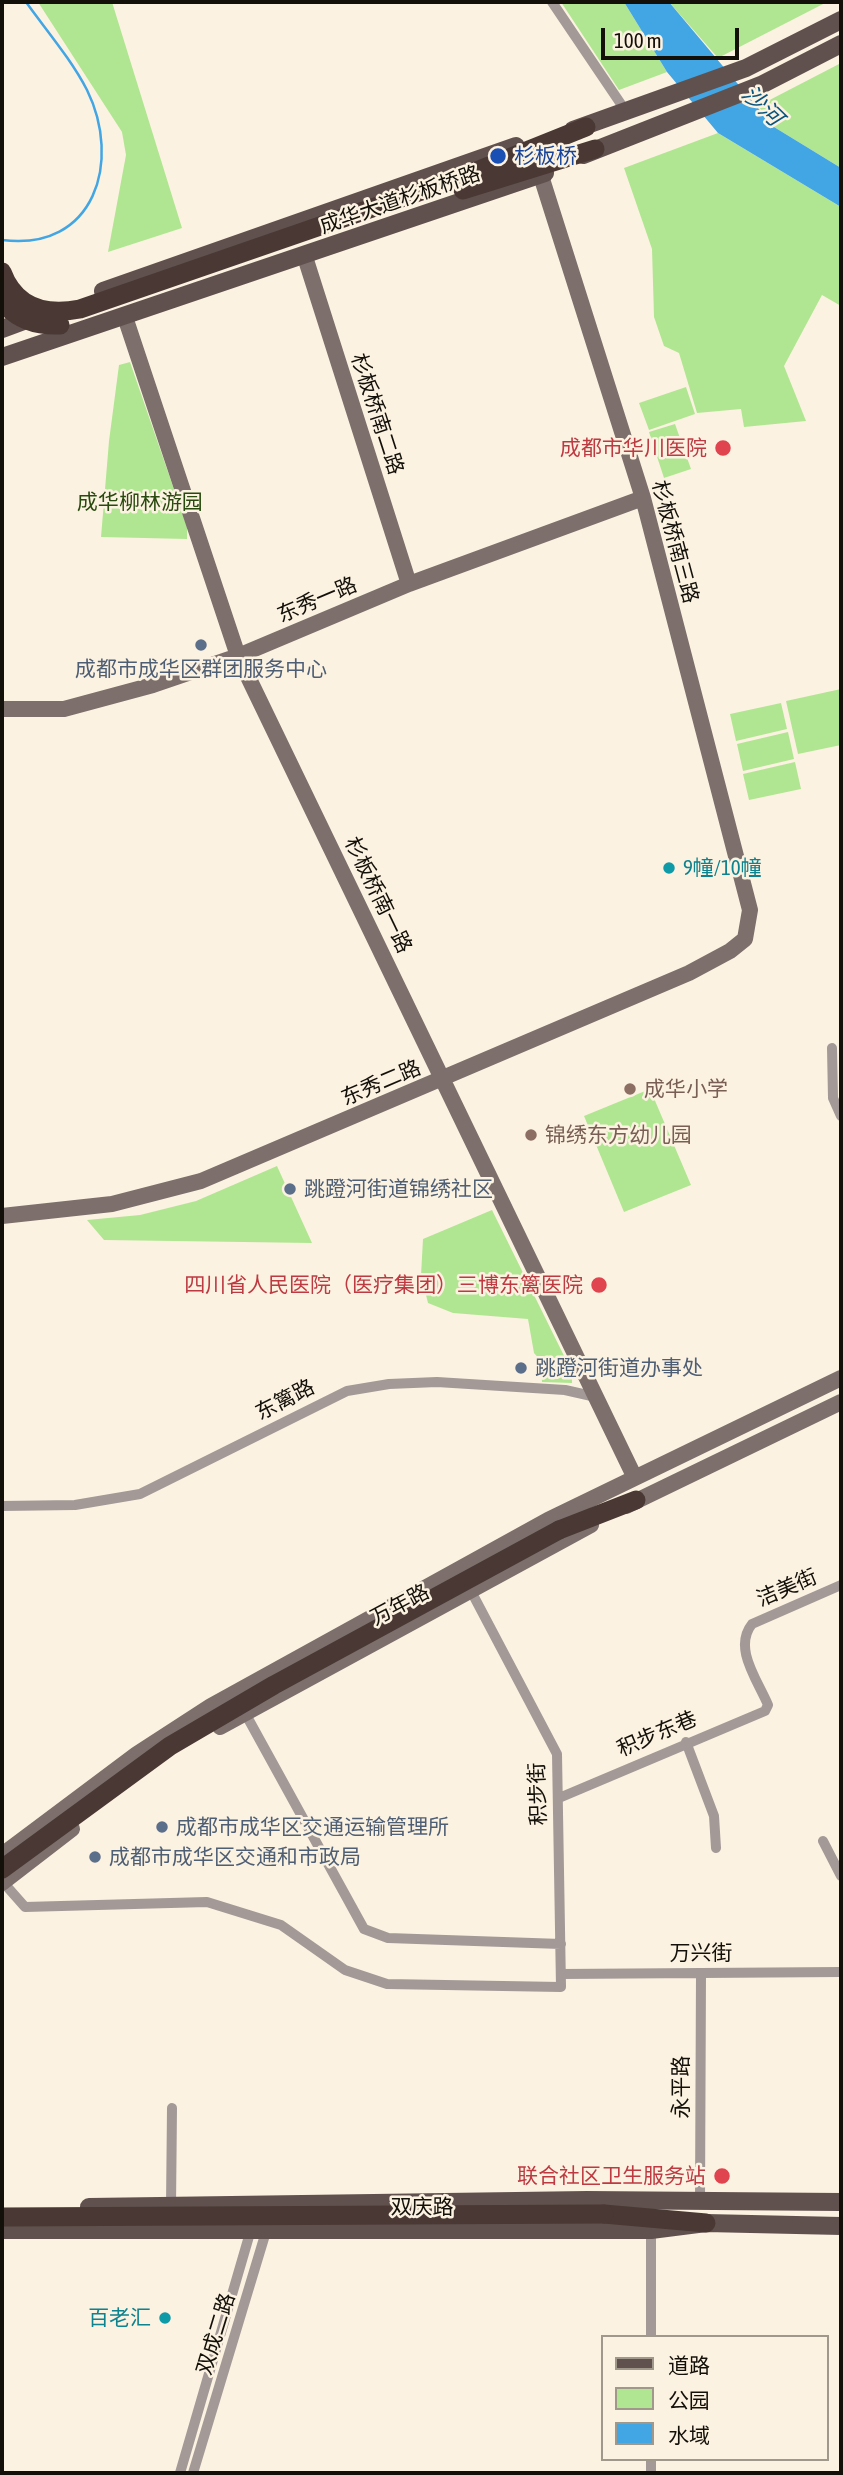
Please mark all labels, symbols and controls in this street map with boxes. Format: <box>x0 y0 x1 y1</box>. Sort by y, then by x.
scale bar <box>605 14 743 58</box>
text: 100 m <box>614 28 662 52</box>
water label: 沙河 <box>736 80 788 132</box>
place label: 杉板桥 <box>514 143 577 169</box>
marker: 杉板桥 <box>488 146 508 166</box>
street label: 成华大道杉板桥路 <box>316 161 484 239</box>
street label: 杉板桥南二路 <box>346 350 408 478</box>
place label: 成都市华川医院 <box>560 435 707 461</box>
marker: 成都市华川医院 <box>713 438 733 458</box>
street label: 杉板桥南三路 <box>647 478 703 606</box>
park label: 成华柳林游园 <box>77 489 203 515</box>
street label: 东秀一路 <box>273 572 361 628</box>
marker: 成都市成华区群团服务中心 <box>193 637 209 653</box>
place label: 成都市成华区群团服务中心 <box>75 656 327 682</box>
street label: 杉板桥南一路 <box>339 833 417 957</box>
place label: 9幢/10幢 <box>683 855 762 881</box>
marker: 9幢/10幢 <box>661 860 677 876</box>
street label: 东秀二路 <box>337 1055 425 1111</box>
place label: 成华小学 <box>644 1076 728 1102</box>
marker: 成华小学 <box>622 1081 638 1097</box>
place label: 锦绣东方幼儿园 <box>545 1122 692 1148</box>
marker: 锦绣东方幼儿园 <box>523 1127 539 1143</box>
place label: 跳蹬河街道锦绣社区 <box>304 1176 493 1202</box>
marker: 跳蹬河街道锦绣社区 <box>282 1181 298 1197</box>
place label: 四川省人民医院（医疗集团）三博东篱医院 <box>184 1272 583 1298</box>
marker: 四川省人民医院（医疗集团）三博东篱医院 <box>589 1275 609 1295</box>
place label: 跳蹬河街道办事处 <box>535 1355 703 1381</box>
marker: 跳蹬河街道办事处 <box>513 1360 529 1376</box>
street label: 东篱路 <box>251 1374 319 1426</box>
street label: 洁美街 <box>753 1564 821 1612</box>
street label: 万年路 <box>366 1579 434 1631</box>
street label: 积步东巷 <box>613 1706 701 1762</box>
street label: 积步街 <box>524 1762 552 1826</box>
place label: 成都市成华区交通运输管理所 <box>176 1814 449 1840</box>
marker: 成都市成华区交通运输管理所 <box>154 1819 170 1835</box>
place label: 成都市成华区交通和市政局 <box>109 1844 361 1870</box>
marker: 成都市成华区交通和市政局 <box>87 1849 103 1865</box>
street label: 万兴街 <box>670 1940 732 1966</box>
street label: 永平路 <box>668 2056 694 2118</box>
place label: 联合社区卫生服务站 <box>517 2163 706 2189</box>
marker: 联合社区卫生服务站 <box>712 2166 732 2186</box>
street label: 双庆路 <box>391 2194 453 2220</box>
street label: 双成二路 <box>192 2290 240 2378</box>
place label: 百老汇 <box>88 2305 151 2331</box>
marker: 百老汇 <box>157 2310 173 2326</box>
legend <box>602 2335 829 2461</box>
text: 道路 <box>668 2353 710 2377</box>
text: 公园 <box>668 2388 710 2412</box>
text: 水域 <box>668 2423 710 2447</box>

